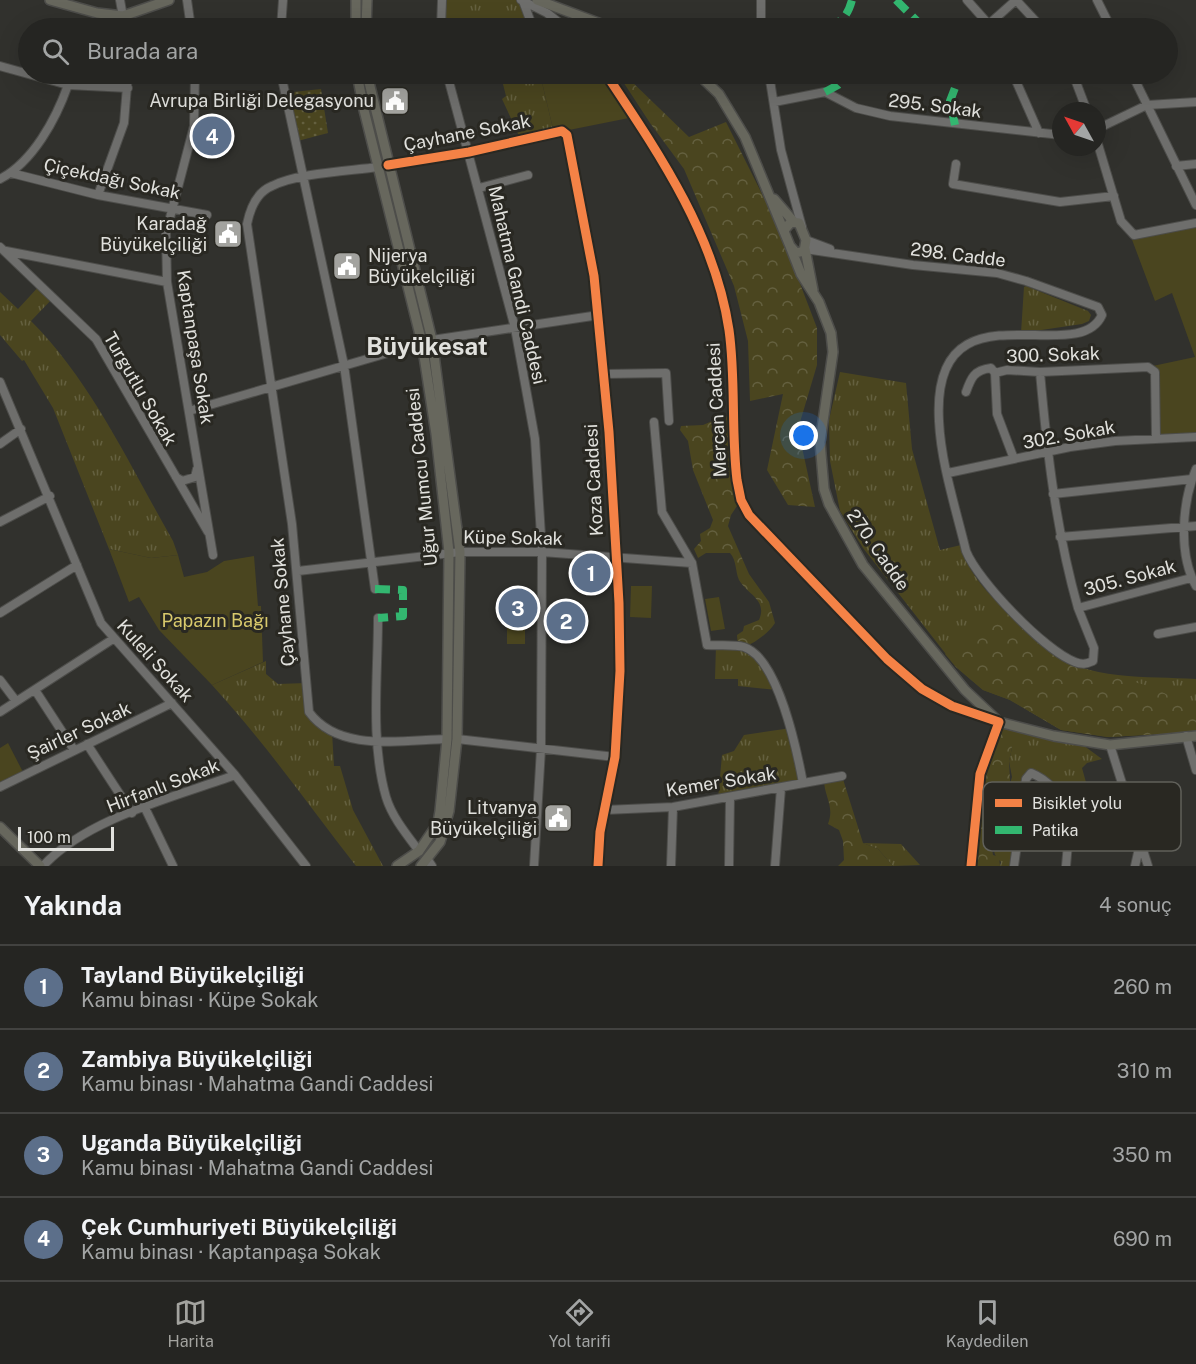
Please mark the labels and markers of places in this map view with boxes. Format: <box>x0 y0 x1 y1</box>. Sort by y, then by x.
public building icon: Avrupa Birliği Delegasyonu <box>379 85 411 117</box>
place label: Avrupa Birliği Delegasyonu <box>149 90 374 111</box>
pin: 4 <box>192 114 232 158</box>
place label: Karadağ Büyükelçiliği <box>100 213 207 255</box>
public building icon: Karadağ Büyükelçiliği <box>212 218 244 250</box>
place label: Nijerya Büyükelçiliği <box>368 245 475 287</box>
public building icon: Nijerya Büyükelçiliği <box>331 250 363 282</box>
pin: 1 <box>572 550 610 596</box>
pin: 3 <box>498 586 538 630</box>
pin: 2 <box>546 598 586 644</box>
place label: Litvanya Büyükelçiliği <box>430 797 537 839</box>
public building icon: Litvanya Büyükelçiliği <box>542 802 574 834</box>

